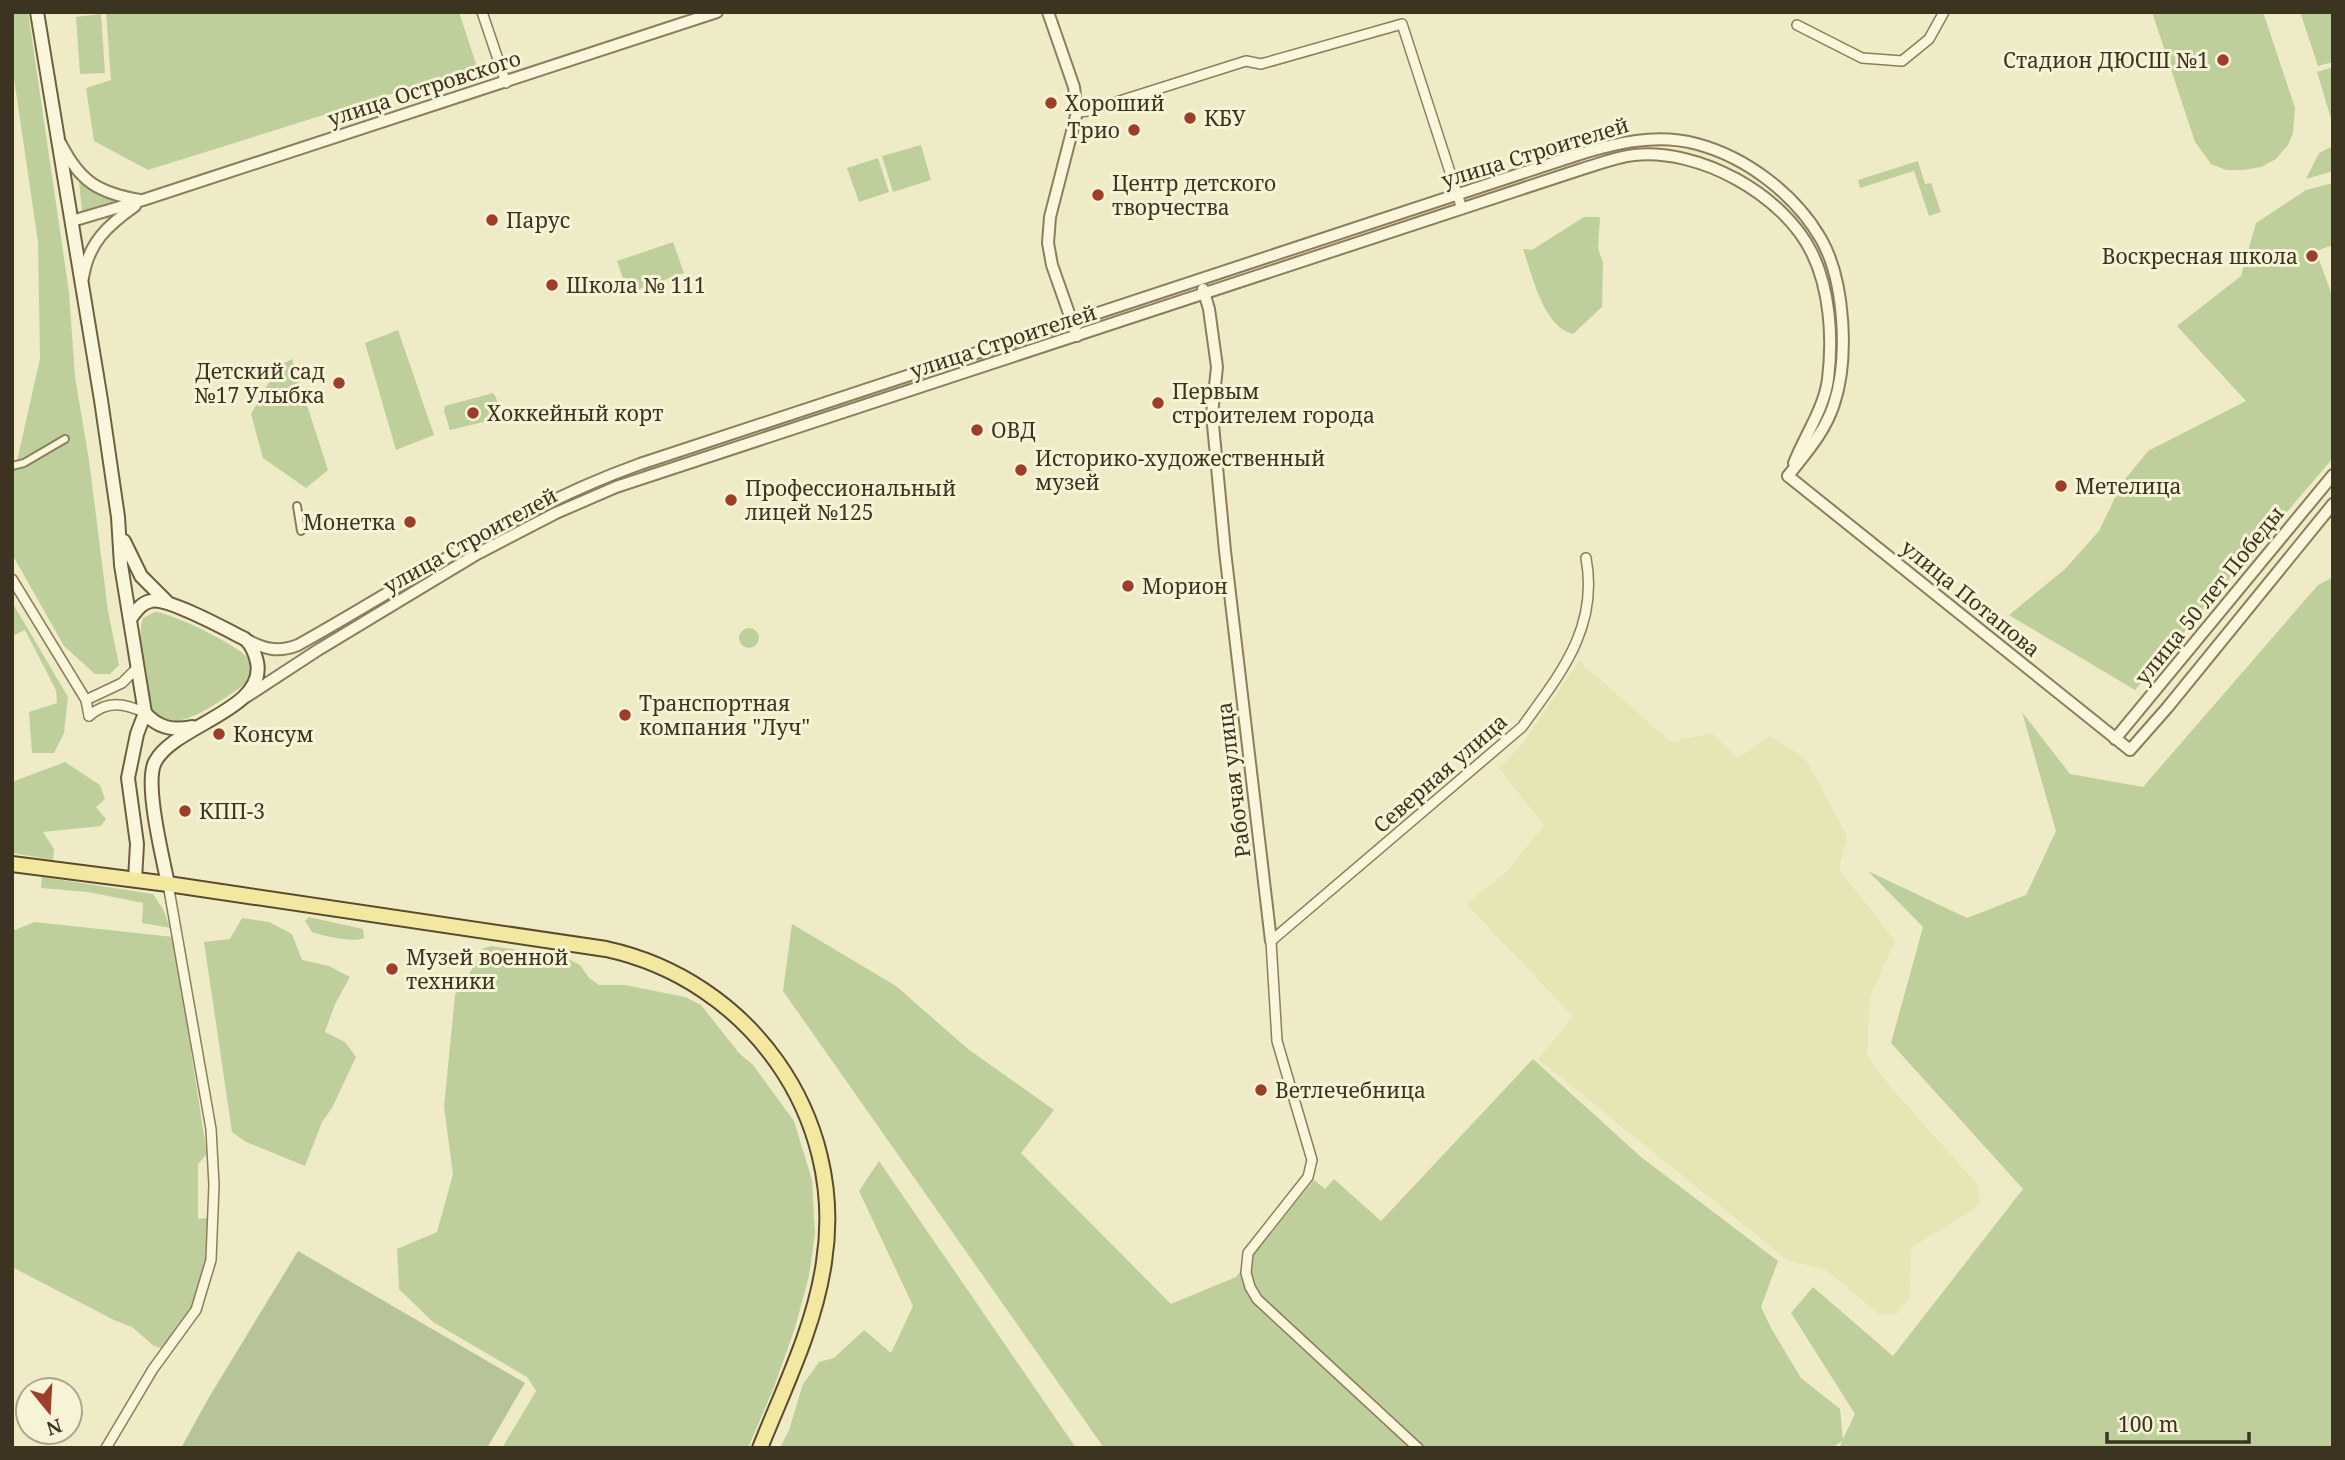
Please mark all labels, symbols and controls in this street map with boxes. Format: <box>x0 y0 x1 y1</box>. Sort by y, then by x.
street label: улица Островского <box>324 44 524 132</box>
place label: Стадион ДЮСШ №1 <box>2003 46 2209 74</box>
marker: Стадион ДЮСШ №1 <box>2215 52 2231 68</box>
place label: Хороший <box>1065 89 1165 117</box>
marker: Хороший <box>1043 95 1059 111</box>
place label: КБУ <box>1204 104 1246 132</box>
marker: КБУ <box>1182 110 1198 126</box>
street label: улица Строителей <box>1438 110 1632 194</box>
place label: Трио <box>1067 116 1120 144</box>
marker: Трио <box>1126 122 1142 138</box>
place label: Центр детского творчества <box>1112 169 1276 221</box>
marker: Центр детского творчества <box>1090 187 1106 203</box>
place label: Парус <box>506 206 570 234</box>
marker: Парус <box>484 212 500 228</box>
place label: Воскресная школа <box>2102 242 2298 270</box>
marker: Воскресная школа <box>2304 248 2320 264</box>
place label: Школа № 111 <box>566 271 706 299</box>
marker: Школа № 111 <box>544 277 560 293</box>
street label: улица Строителей <box>906 298 1100 384</box>
place label: Детский сад №17 Улыбка <box>194 357 325 409</box>
marker: Детский сад №17 Улыбка <box>331 375 347 391</box>
place label: Первым строителем города <box>1172 377 1375 429</box>
marker: Первым строителем города <box>1150 395 1166 411</box>
place label: Хоккейный корт <box>487 399 663 427</box>
marker: Хоккейный корт <box>465 405 481 421</box>
place label: ОВД <box>991 416 1036 444</box>
marker: ОВД <box>969 422 985 438</box>
place label: Историко-художественный музей <box>1035 444 1325 496</box>
marker: Историко-художественный музей <box>1013 462 1029 478</box>
place label: Метелица <box>2075 472 2182 500</box>
place label: Профессиональный лицей №125 <box>745 474 956 526</box>
marker: Метелица <box>2053 478 2069 494</box>
street label: улица Строителей <box>378 481 562 599</box>
marker: Профессиональный лицей №125 <box>723 492 739 508</box>
street label: улица 50 лет Победы <box>2128 500 2290 690</box>
place label: Монетка <box>303 508 396 536</box>
marker: Монетка <box>402 514 418 530</box>
street label: улица Потапова <box>1895 533 2047 663</box>
place label: Морион <box>1142 572 1228 600</box>
marker: Морион <box>1120 578 1136 594</box>
place label: Транспортная компания "Луч" <box>639 689 810 741</box>
street label: Рабочая улица <box>1210 701 1256 859</box>
marker: Транспортная компания "Луч" <box>617 707 633 723</box>
street label: Северная улица <box>1367 707 1513 839</box>
place label: Консум <box>233 720 314 748</box>
marker: Консум <box>211 726 227 742</box>
place label: КПП-3 <box>199 797 265 825</box>
marker: КПП-3 <box>177 803 193 819</box>
place label: Музей военной техники <box>406 943 568 995</box>
marker: Музей военной техники <box>384 961 400 977</box>
place label: Ветлечебница <box>1275 1076 1426 1104</box>
marker: Ветлечебница <box>1253 1082 1269 1098</box>
north arrow <box>14 1376 84 1446</box>
scale bar <box>2107 1400 2249 1444</box>
text: 100 m <box>2118 1410 2179 1438</box>
text: N <box>43 1412 65 1442</box>

